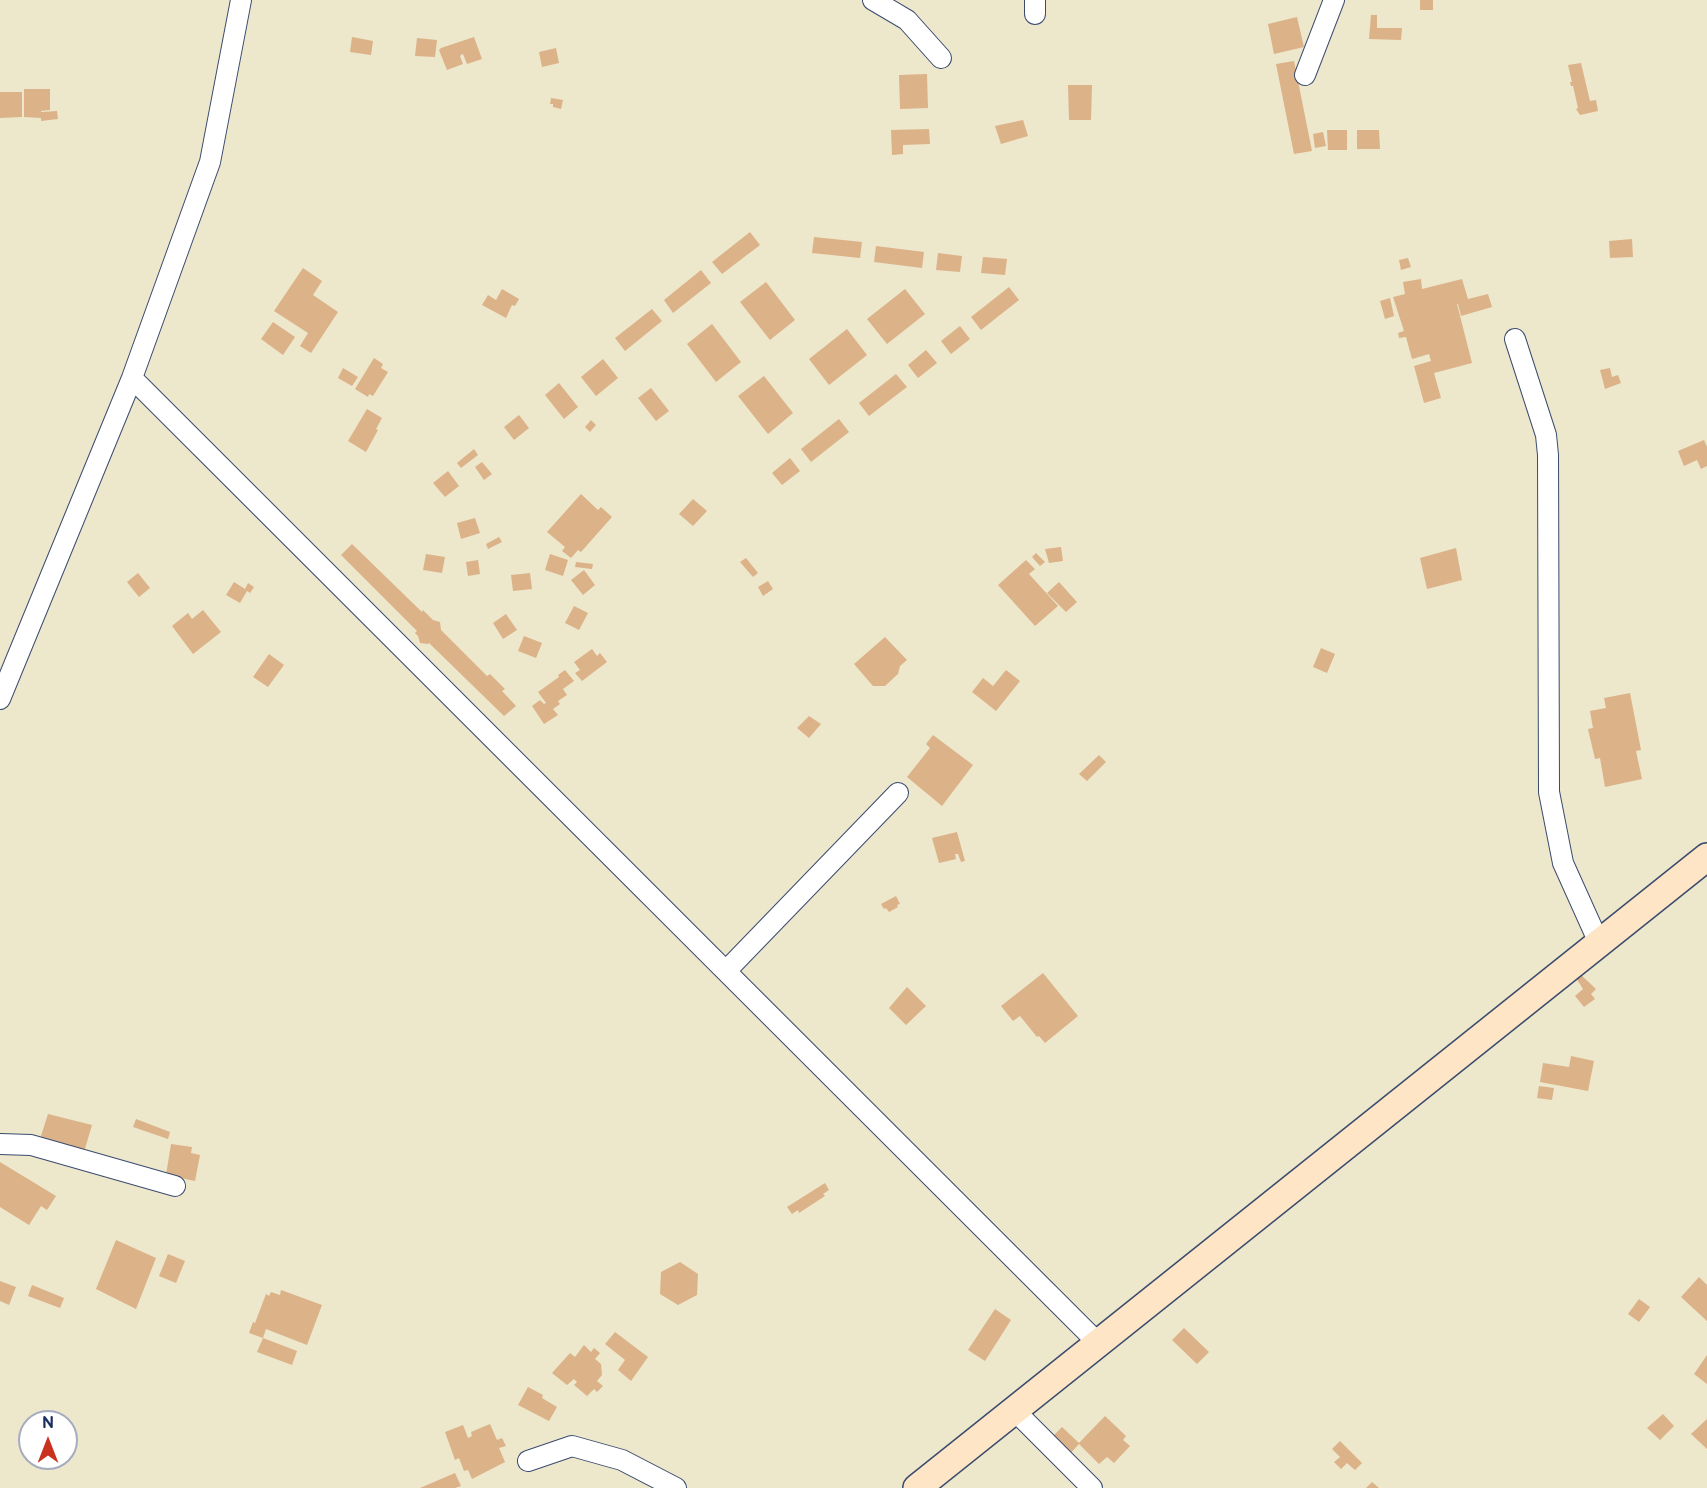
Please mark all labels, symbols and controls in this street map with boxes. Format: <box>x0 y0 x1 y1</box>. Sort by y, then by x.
north arrow <box>18 1410 78 1470</box>
text: N <box>42 1414 54 1433</box>

